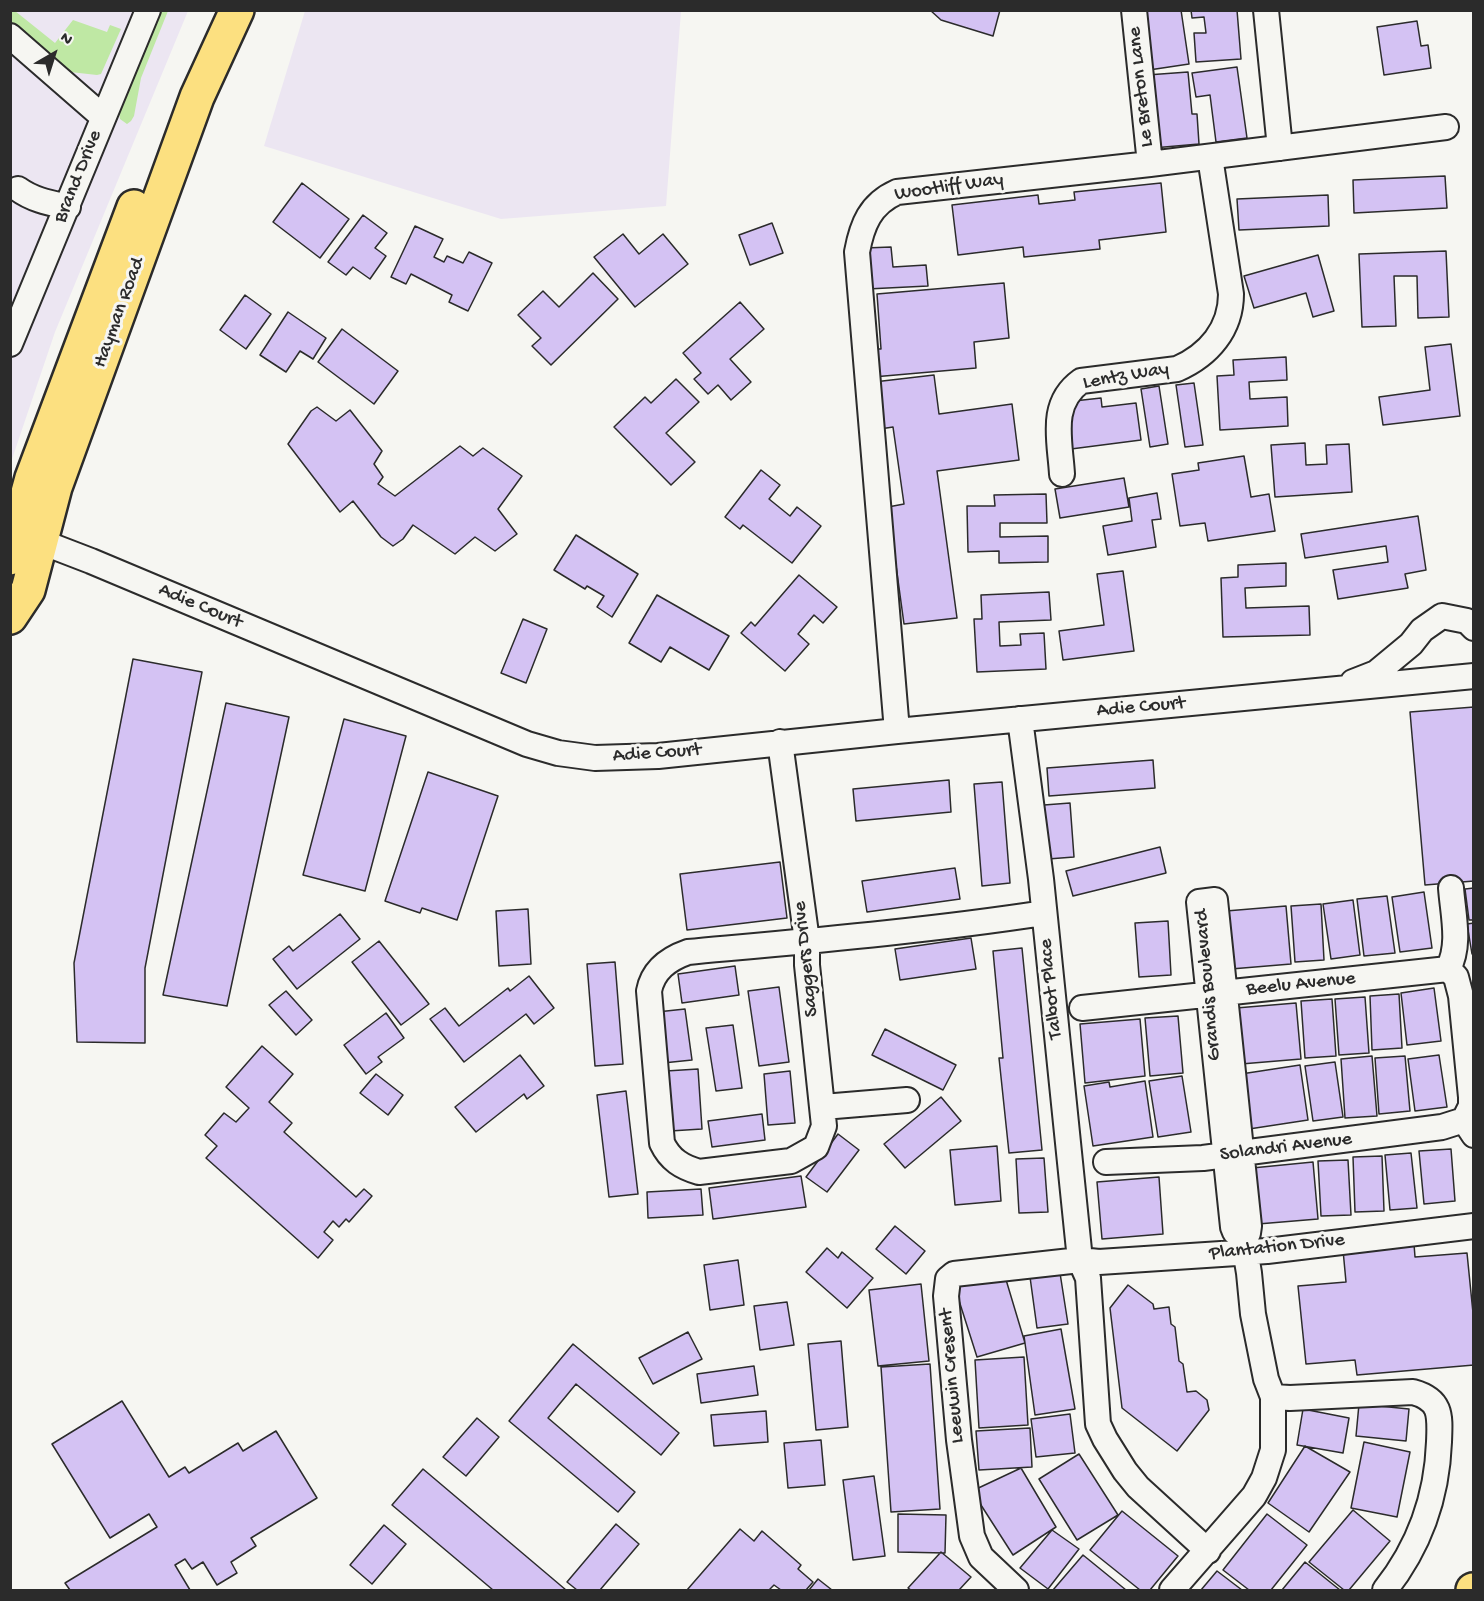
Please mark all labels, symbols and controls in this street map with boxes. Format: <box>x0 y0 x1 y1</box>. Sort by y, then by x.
north arrow <box>24 24 84 84</box>
street label: Le Breton Lane <box>1124 26 1160 148</box>
text: N <box>56 29 76 50</box>
street label: Brand Drive <box>50 127 108 227</box>
street label: Wootliff Way <box>893 168 1005 208</box>
street label: Hayman Road <box>89 255 151 371</box>
street label: Lentz Way <box>1081 358 1171 396</box>
street label: Adie Court <box>154 579 246 635</box>
street label: Adie Court <box>1096 692 1186 724</box>
street label: Adie Court <box>612 739 702 769</box>
street label: Saggers Drive <box>789 900 825 1018</box>
street label: Grandis Boulevard <box>1190 908 1228 1062</box>
street label: Talbot Place <box>1035 938 1069 1040</box>
street label: Beelu Avenue <box>1245 967 1357 1003</box>
street label: Solandri Avenue <box>1219 1128 1353 1168</box>
street label: Plantation Drive <box>1208 1229 1346 1267</box>
street label: Leeuwin Cresent <box>935 1308 971 1444</box>

